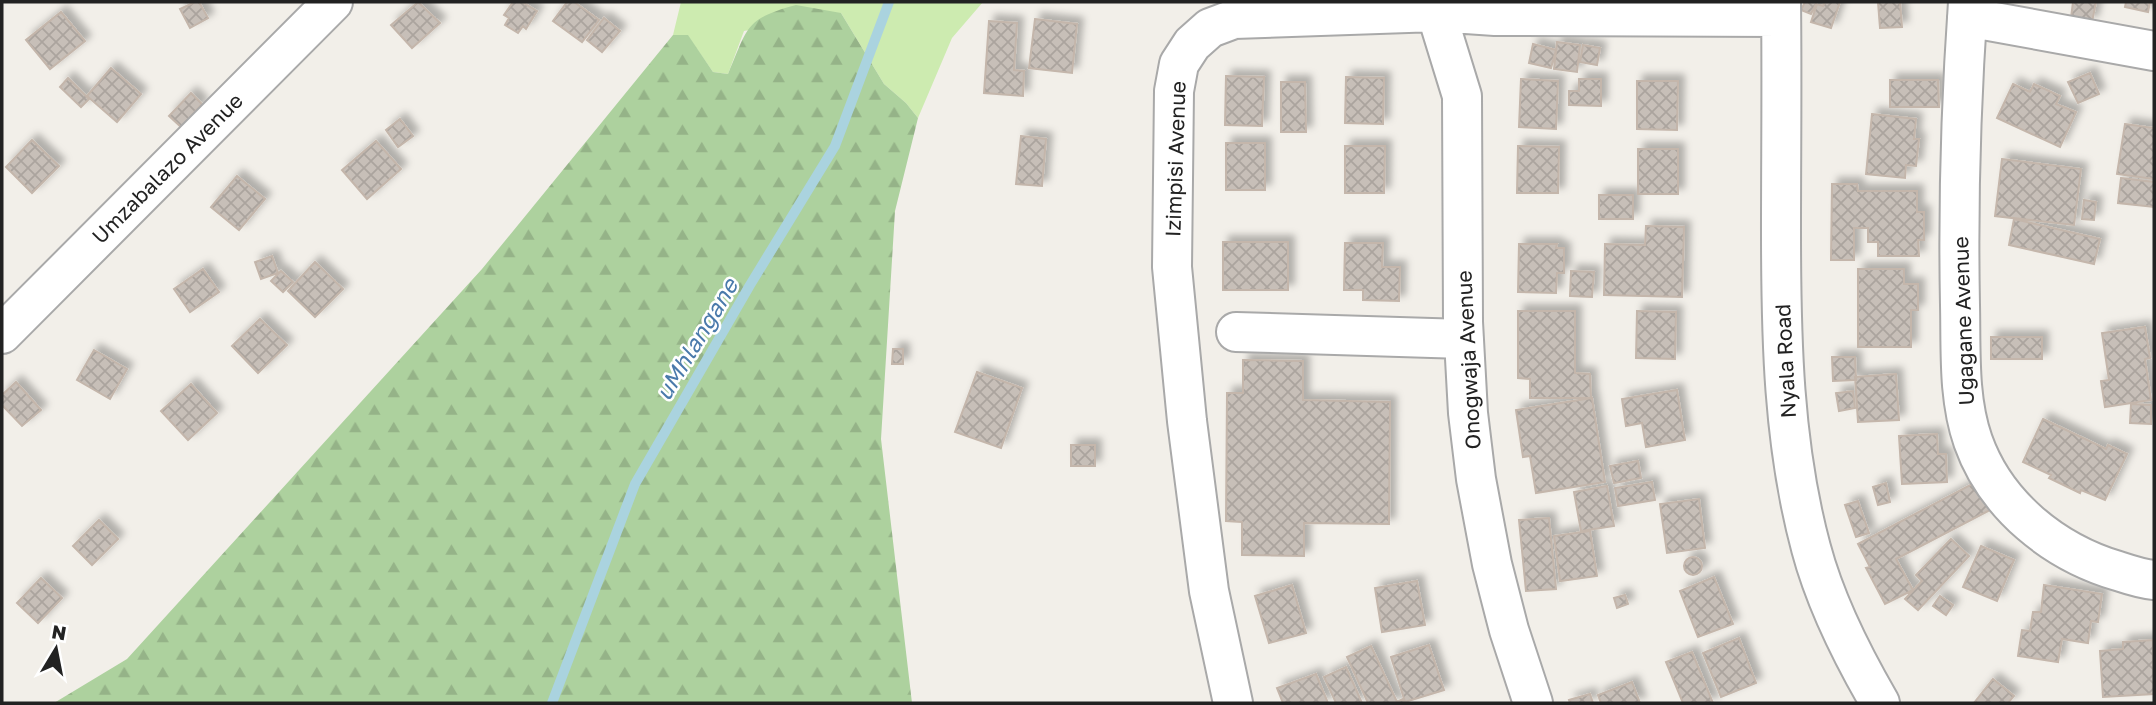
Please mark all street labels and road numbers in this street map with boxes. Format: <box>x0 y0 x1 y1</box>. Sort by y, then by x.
street label: Izimpisi Avenue <box>1159 80 1191 238</box>
street label: Umzabalazo Avenue <box>86 87 248 249</box>
street label: Ugagane Avenue <box>1947 236 1979 406</box>
street label: Onogwaja Avenue <box>1450 270 1486 450</box>
street label: Nyala Road <box>1769 303 1801 419</box>

